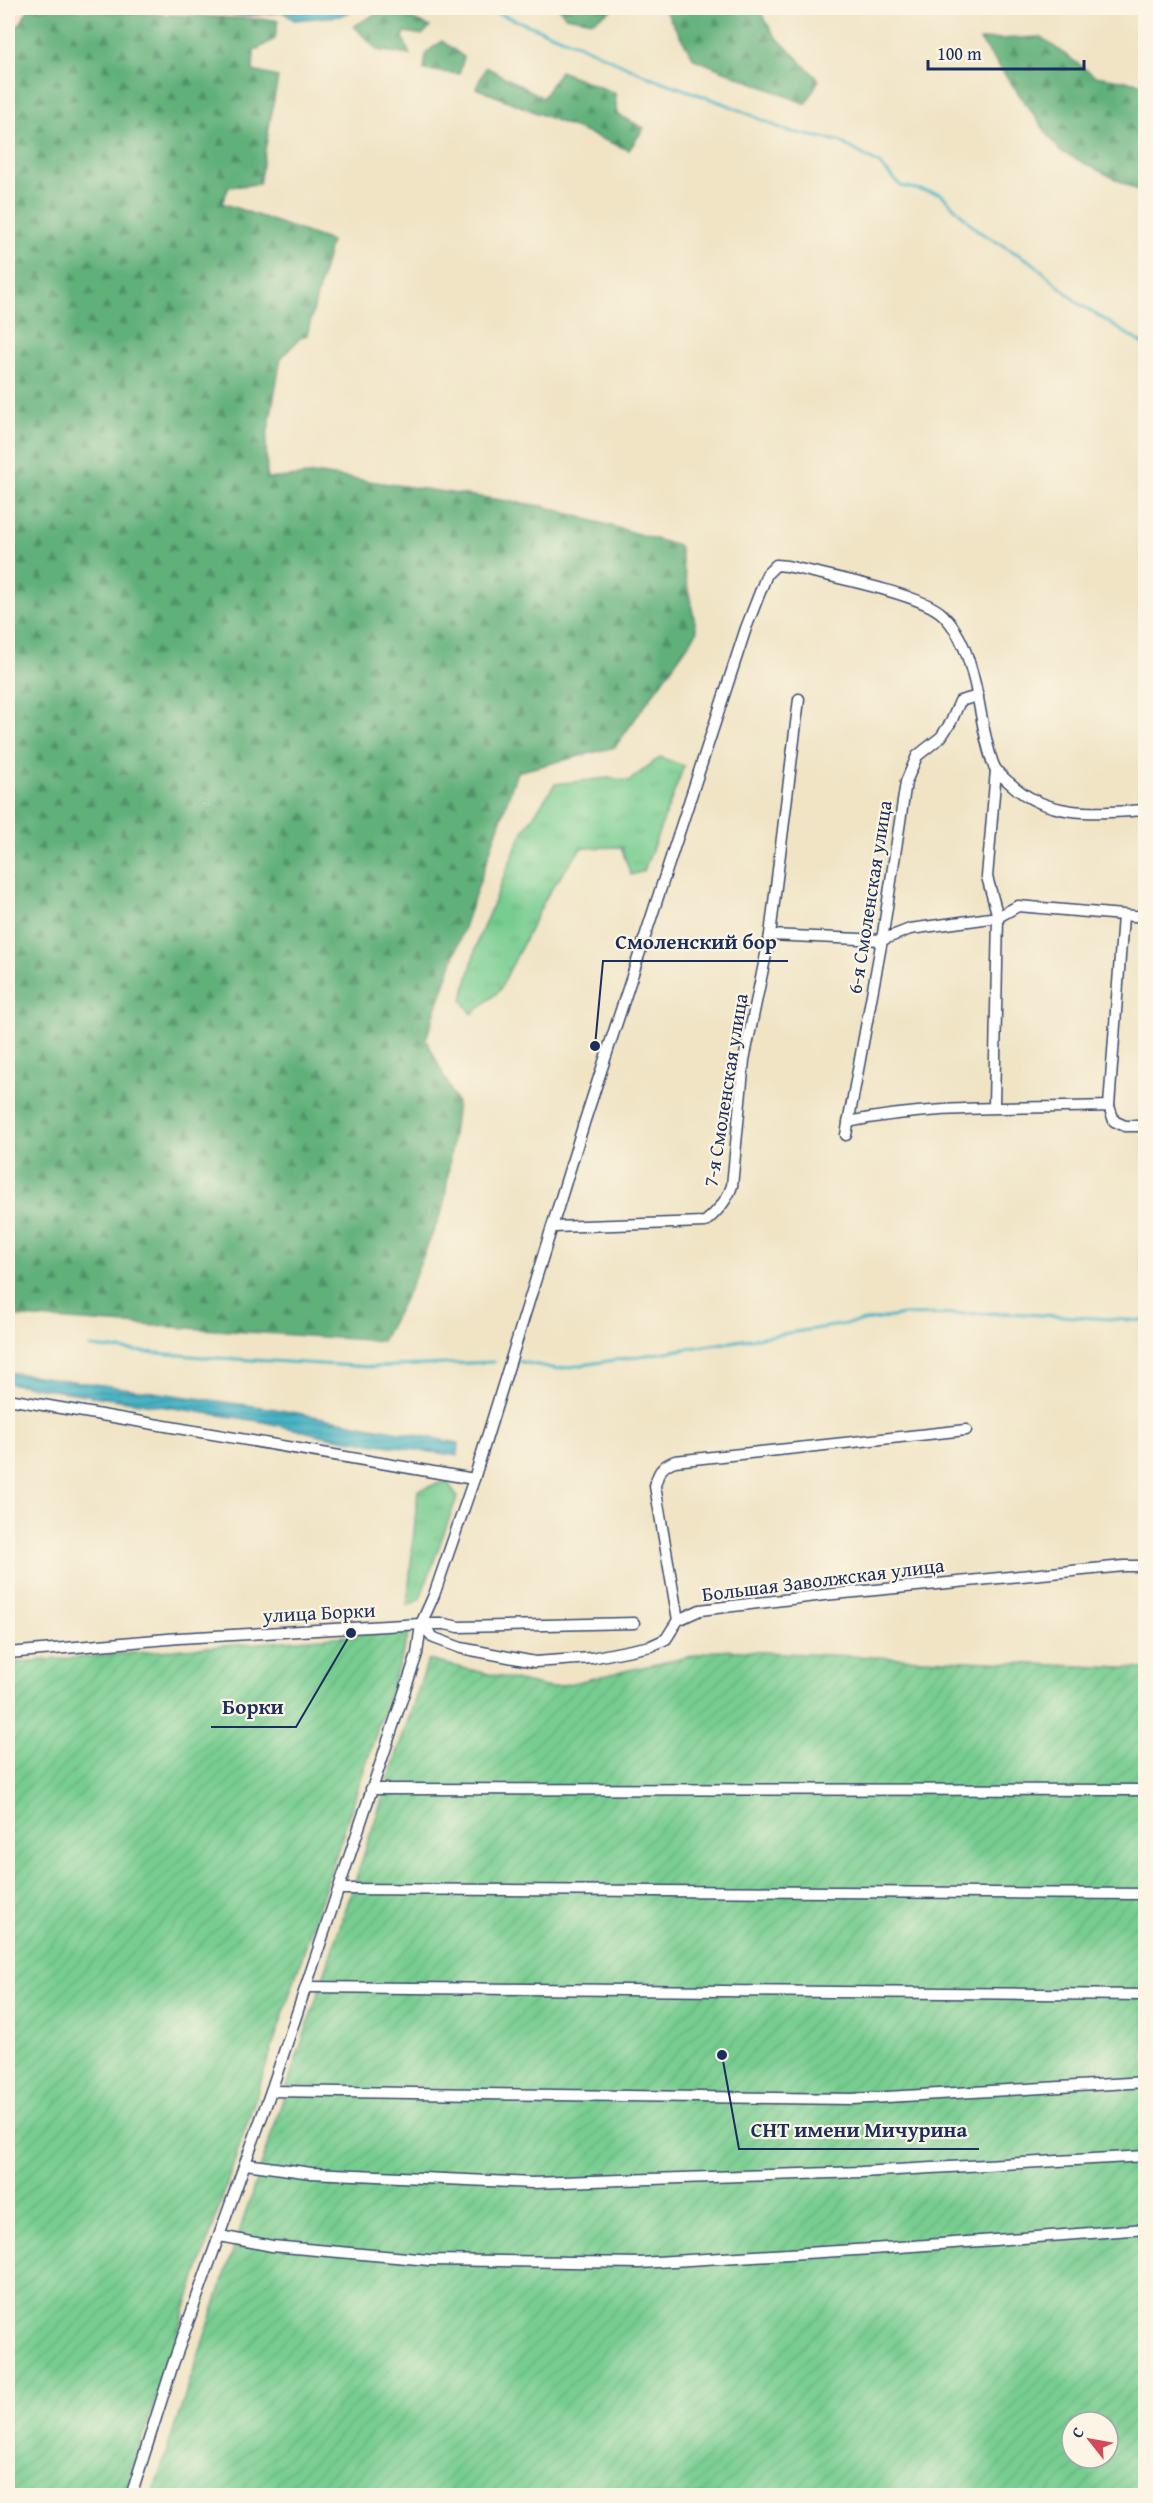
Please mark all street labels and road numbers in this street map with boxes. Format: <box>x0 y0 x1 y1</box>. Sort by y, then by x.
street label: 6-я Смоленская улица <box>839 798 899 996</box>
street label: 7-я Смоленская улица <box>695 991 755 1189</box>
street label: Большая Заволжская улица <box>700 1550 946 1608</box>
street label: улица Борки <box>261 1595 376 1629</box>

